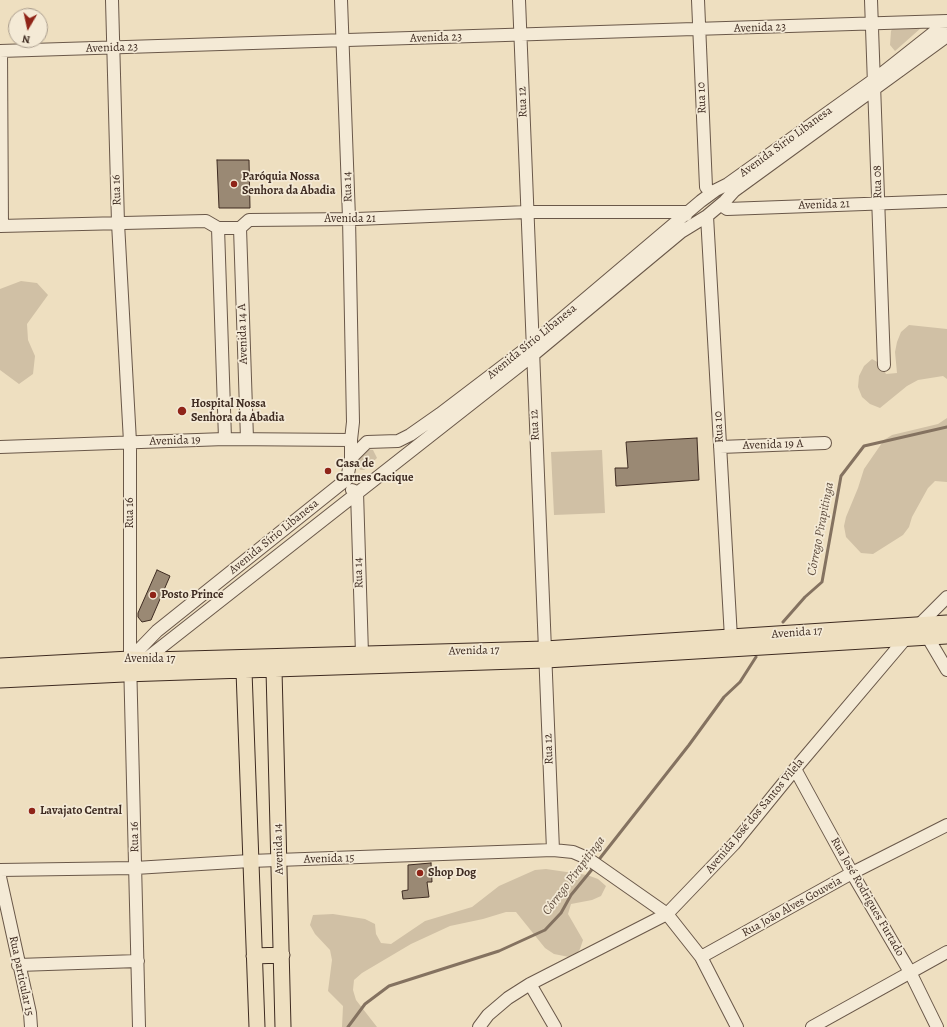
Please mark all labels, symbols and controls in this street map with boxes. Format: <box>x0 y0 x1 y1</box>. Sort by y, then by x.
north arrow <box>8 8 48 48</box>
street label: Avenida 23 <box>734 20 786 36</box>
street label: Avenida 23 <box>410 30 462 46</box>
text: N <box>21 31 31 47</box>
street label: Avenida 23 <box>86 40 138 56</box>
street label: Rua 10 <box>694 82 710 114</box>
street label: Rua 12 <box>515 86 531 118</box>
street label: Avenida Sírio Libanesa <box>737 104 835 180</box>
street label: Rua 08 <box>871 165 885 199</box>
place label: Paróquia Nossa Senhora da Abadia <box>242 170 335 198</box>
street label: Rua 14 <box>340 171 356 203</box>
street label: Rua 16 <box>109 174 125 206</box>
marker: Paróquia Nossa Senhora da Abadia <box>229 179 239 189</box>
street label: Avenida 21 <box>798 197 850 213</box>
street label: Avenida 21 <box>324 212 376 226</box>
street label: Avenida Sírio Libanesa <box>484 301 580 383</box>
street label: Avenida 14 A <box>235 303 251 365</box>
place label: Hospital Nossa Senhora da Abadia <box>191 397 284 425</box>
marker: Hospital Nossa Senhora da Abadia <box>176 405 188 417</box>
street label: Rua 12 <box>527 409 543 441</box>
street label: Rua 10 <box>711 411 727 443</box>
street label: Avenida 19 <box>149 433 201 449</box>
street label: Avenida 19 A <box>742 437 804 453</box>
place label: Casa de Carnes Cacique <box>336 457 414 485</box>
marker: Casa de Carnes Cacique <box>323 466 333 476</box>
water label: Córrego Pirapitinga <box>804 481 838 577</box>
street label: Avenida Sírio Libanesa <box>226 496 322 578</box>
street label: Rua 16 <box>123 497 137 529</box>
street label: Rua 14 <box>351 557 367 589</box>
place label: Posto Prince <box>161 588 223 602</box>
marker: Posto Prince <box>148 590 158 600</box>
street label: Avenida 17 <box>771 624 823 642</box>
street label: Avenida 17 <box>448 643 500 659</box>
street label: Avenida 17 <box>125 652 175 666</box>
street label: Rua 12 <box>541 733 557 765</box>
street label: Avenida José dos Santos Vilela <box>703 756 807 876</box>
place label: Lavajato Central <box>40 804 122 818</box>
marker: Lavajato Central <box>27 806 37 816</box>
street label: Rua 16 <box>128 821 142 853</box>
street label: Avenida 14 <box>271 823 287 875</box>
water label: Córrego Pirapitinga <box>539 833 609 919</box>
street label: Rua José Rodrigues Furtado <box>827 835 907 959</box>
street label: Avenida 15 <box>303 851 355 867</box>
place label: Shop Dog <box>428 866 476 880</box>
marker: Shop Dog <box>415 868 425 878</box>
street label: Rua João Alves Gouveia <box>740 874 844 940</box>
street label: Rua particular 15 <box>5 935 37 1017</box>

